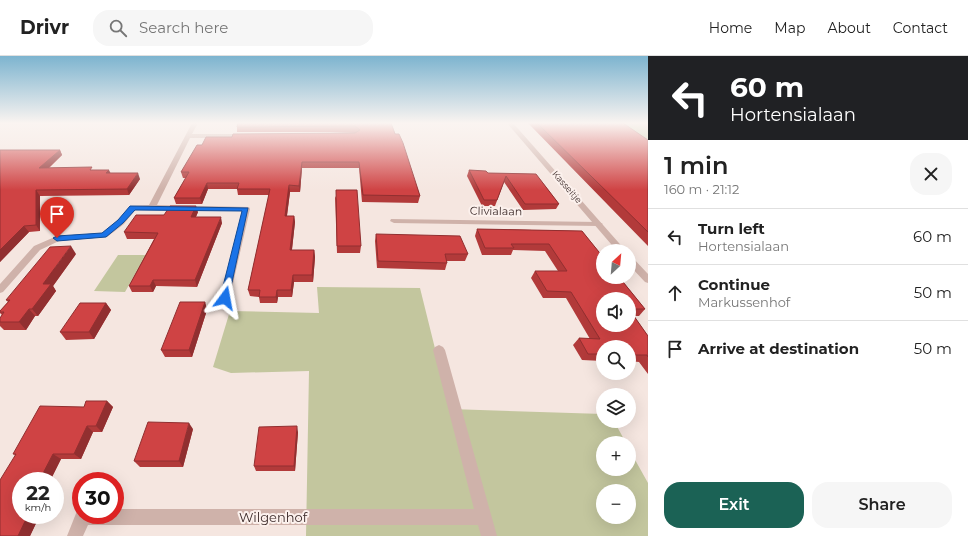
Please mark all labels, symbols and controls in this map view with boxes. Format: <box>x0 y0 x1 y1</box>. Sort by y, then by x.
search box <box>93 10 373 46</box>
text: Drivr <box>20 16 69 39</box>
icon: search <box>107 17 129 39</box>
text: Search here <box>139 18 228 37</box>
text: Home <box>709 19 752 37</box>
text: Map <box>774 19 805 37</box>
text: About <box>827 19 871 37</box>
text: Contact <box>893 19 948 37</box>
text: 60 m <box>730 70 804 104</box>
icon: left <box>664 72 716 124</box>
text: Hortensialaan <box>730 104 856 126</box>
text: 1 min <box>664 151 728 180</box>
button: close <box>910 153 952 195</box>
street label: Kasseitje <box>550 168 585 206</box>
text: 160 m · 21:12 <box>664 181 739 197</box>
pin <box>40 197 74 238</box>
icon: arrive <box>46 203 68 225</box>
street label: Clivialaan <box>470 204 522 218</box>
text: Turn left <box>698 219 765 238</box>
icon: left <box>664 226 686 248</box>
text: 60 m <box>913 227 952 246</box>
text: Hortensialaan <box>698 238 789 254</box>
north arrow <box>596 244 636 284</box>
map controls <box>596 244 636 524</box>
text: Continue <box>698 275 770 294</box>
position arrow <box>204 277 246 319</box>
icon: ahead <box>664 282 686 304</box>
text: 50 m <box>914 283 952 302</box>
button: sound <box>596 292 636 332</box>
text: Markussenhof <box>698 294 790 310</box>
icon: arrive <box>664 338 686 360</box>
text: Arrive at destination <box>698 339 859 358</box>
text: 50 m <box>914 339 952 358</box>
button: search <box>596 340 636 380</box>
button: layers <box>596 388 636 428</box>
button: + <box>596 436 636 476</box>
speed limit sign: 30 <box>72 472 124 524</box>
text: 22 <box>26 481 50 505</box>
button: Exit <box>664 482 804 528</box>
button: Share <box>812 482 952 528</box>
button: − <box>596 484 636 524</box>
text: km/h <box>25 501 51 514</box>
street label: Wilgenhof <box>239 509 308 525</box>

